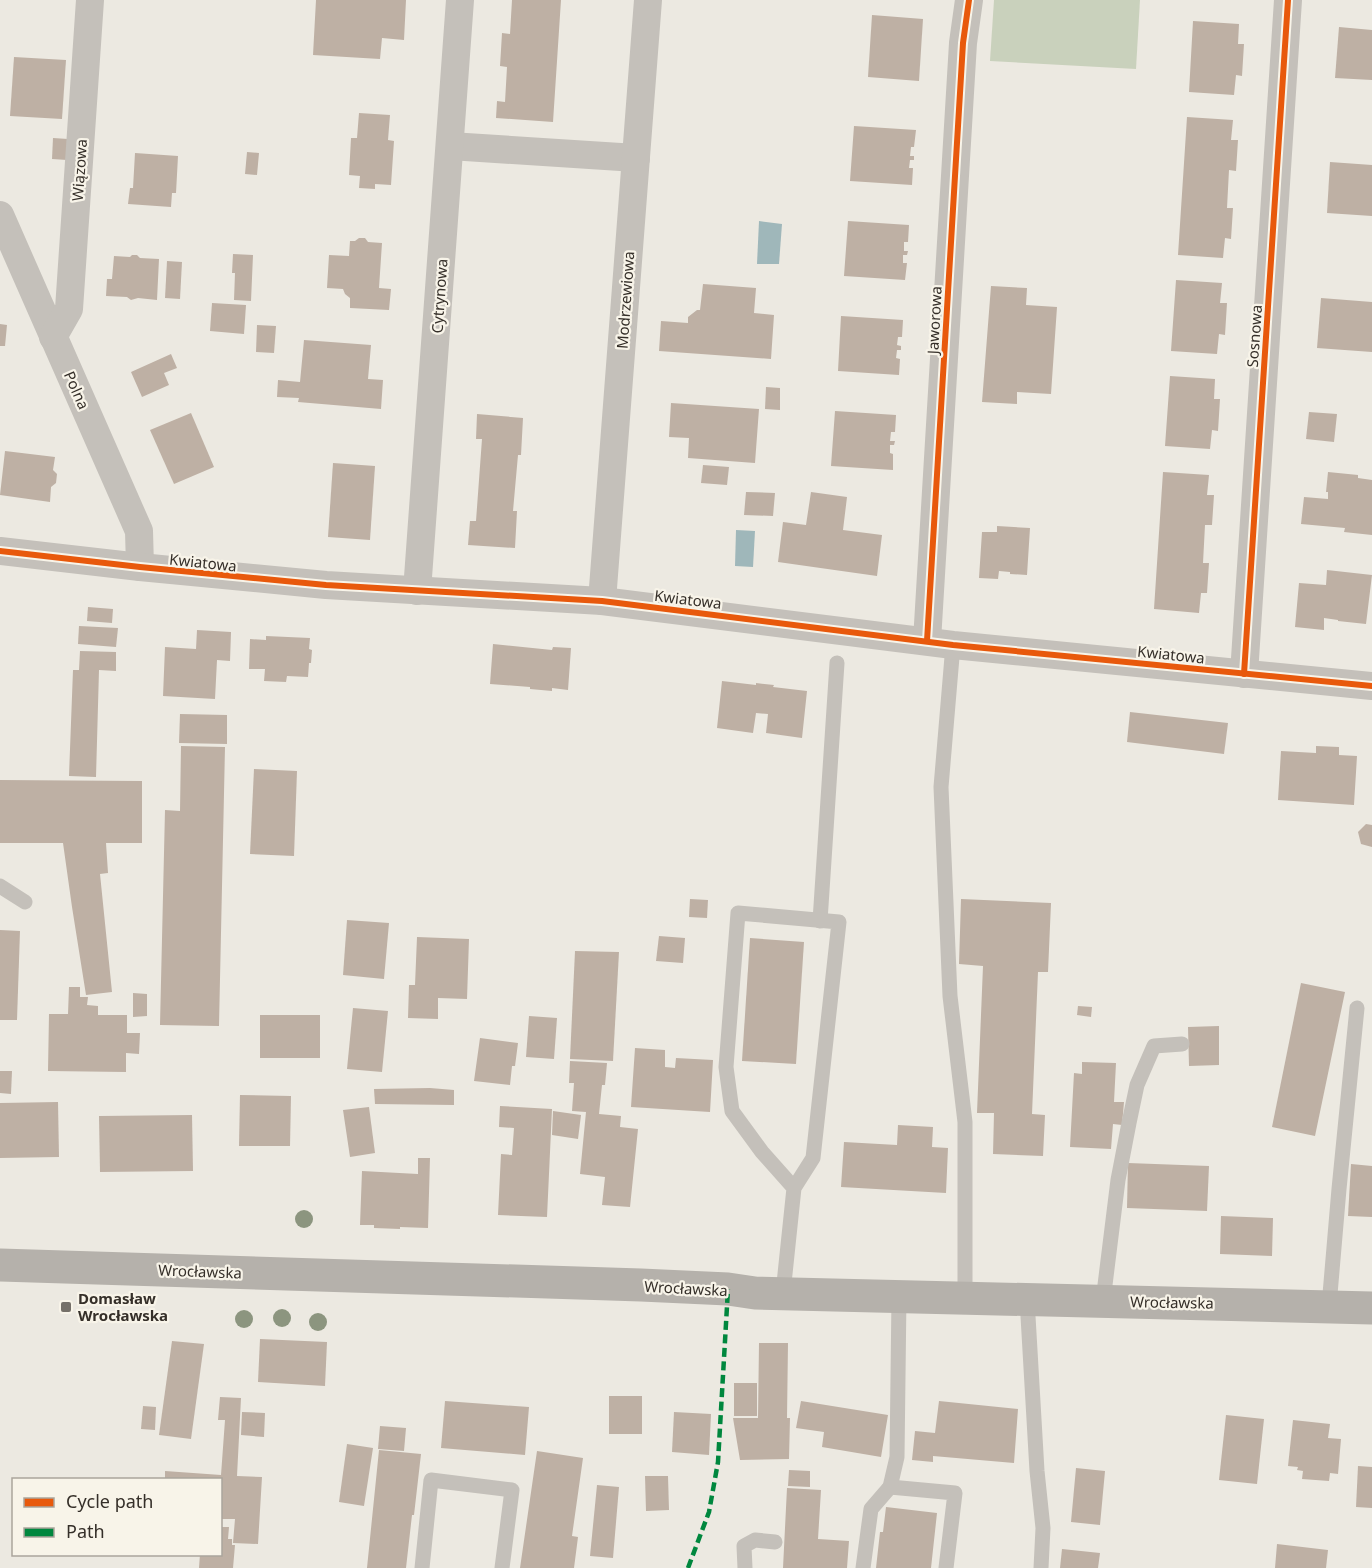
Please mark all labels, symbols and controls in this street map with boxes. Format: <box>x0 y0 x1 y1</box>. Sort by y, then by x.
street label: Wiązowa <box>67 138 91 202</box>
street label: Modrzewiowa <box>612 250 638 350</box>
street label: Cytrynowa <box>426 258 452 334</box>
street label: Jaworowa <box>922 285 946 357</box>
street label: Sosnowa <box>1242 304 1266 368</box>
street label: Polna <box>60 368 94 412</box>
street label: Kwiatowa <box>168 549 238 575</box>
street label: Kwiatowa <box>653 585 723 613</box>
street label: Kwiatowa <box>1136 641 1206 667</box>
street label: Wrocławska <box>158 1260 242 1282</box>
street label: Wrocławska <box>644 1276 728 1300</box>
place label: Domasław Wrocławska <box>78 1288 168 1325</box>
street label: Wrocławska <box>1130 1291 1214 1313</box>
marker: Domasław Wrocławska <box>59 1300 73 1314</box>
legend <box>12 1478 222 1556</box>
text: Cycle path <box>66 1489 153 1513</box>
text: Path <box>66 1519 105 1543</box>

